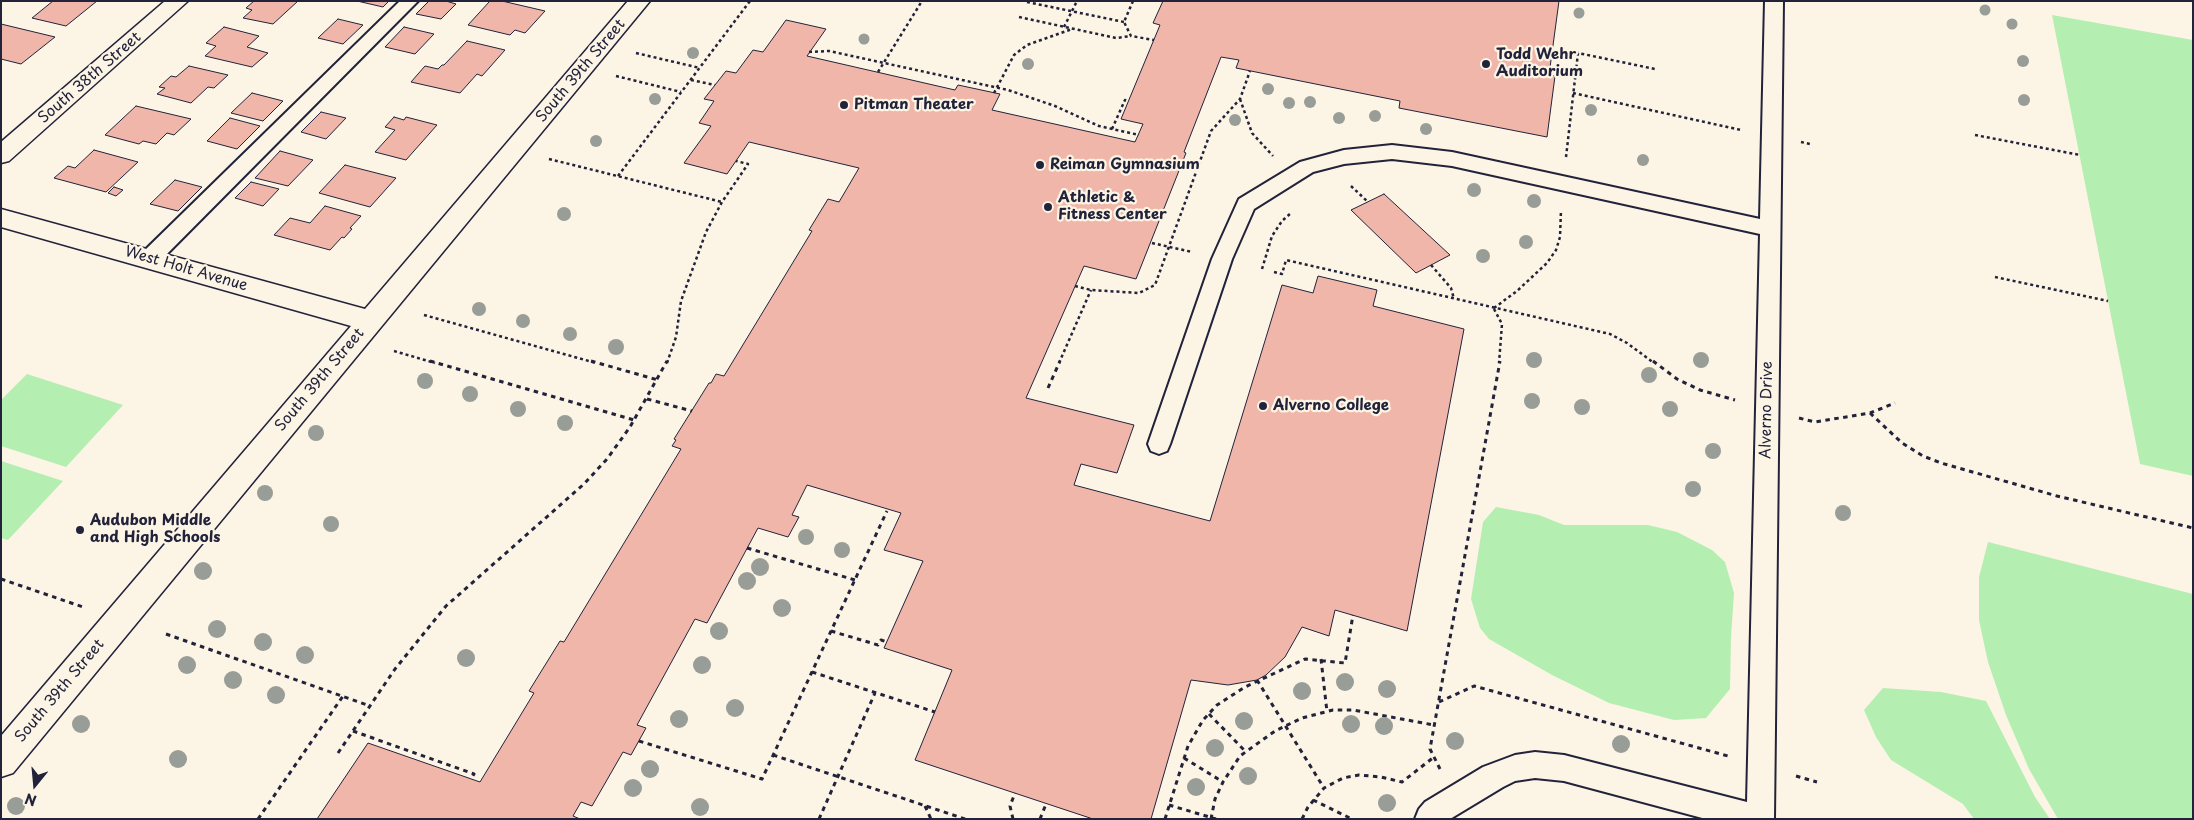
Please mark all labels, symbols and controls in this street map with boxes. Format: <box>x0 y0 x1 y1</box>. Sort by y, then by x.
street label: South 39th Street <box>533 16 629 126</box>
street label: South 38th Street <box>35 29 145 127</box>
place label: Todd Wehr Auditorium <box>1496 46 1583 81</box>
marker: Todd Wehr Auditorium <box>1480 58 1492 70</box>
place label: Pitman Theater <box>854 96 974 114</box>
marker: Pitman Theater <box>838 99 850 111</box>
place label: Reiman Gymnasium <box>1050 156 1200 174</box>
marker: Reiman Gymnasium <box>1034 159 1046 171</box>
place label: Athletic & Fitness Center <box>1058 189 1167 224</box>
marker: Athletic & Fitness Center <box>1042 201 1054 213</box>
street label: West Holt Avenue <box>123 243 249 295</box>
street label: South 39th Street <box>272 325 368 435</box>
street label: Alverno Drive <box>1757 361 1777 459</box>
place label: Alverno College <box>1273 397 1389 415</box>
marker: Alverno College <box>1257 400 1269 412</box>
place label: Audubon Middle and High Schools <box>90 512 220 547</box>
marker: Audubon Middle and High Schools <box>74 524 86 536</box>
street label: South 39th Street <box>12 636 108 746</box>
north arrow <box>10 760 60 810</box>
text: N <box>22 788 39 811</box>

